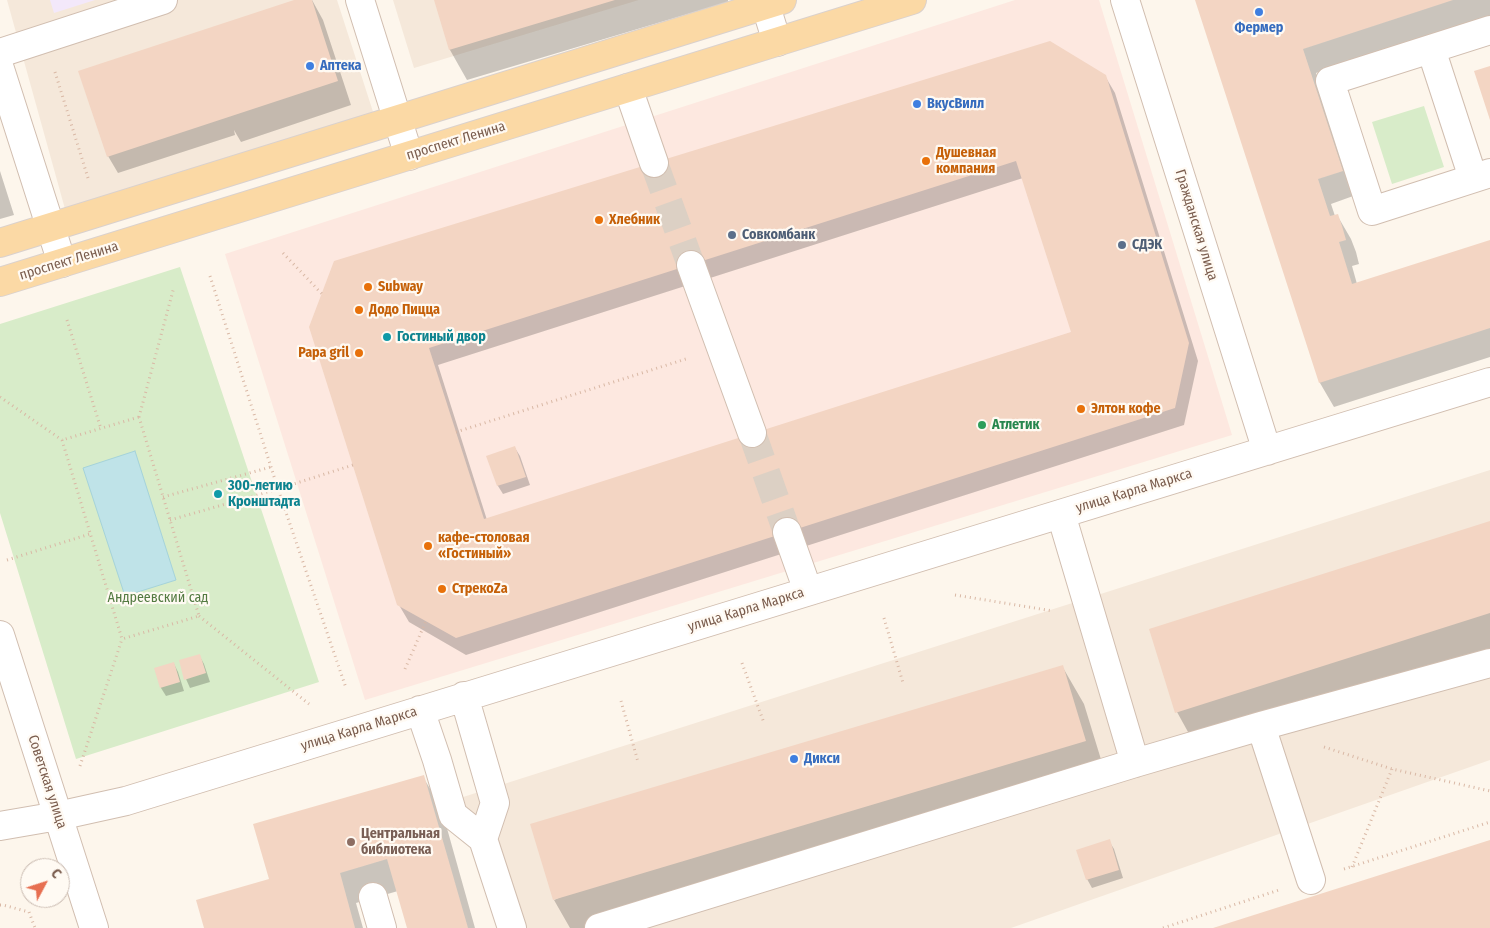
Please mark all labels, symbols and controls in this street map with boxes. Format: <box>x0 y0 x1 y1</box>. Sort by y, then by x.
marker: Фермер <box>1253 6 1265 18</box>
place label: Фермер <box>1235 20 1283 36</box>
place label: Аптека <box>320 58 362 74</box>
marker: Аптека <box>304 60 316 72</box>
place label: ВкусВилл <box>927 96 984 112</box>
marker: ВкусВилл <box>911 98 923 110</box>
street label: проспект Ленина <box>405 118 507 164</box>
place label: Душевная компания <box>936 145 996 178</box>
marker: Душевная компания <box>920 155 932 167</box>
street label: Гражданская улица <box>1171 167 1221 283</box>
place label: Хлебник <box>609 212 660 228</box>
marker: Хлебник <box>593 214 605 226</box>
place label: Совкомбанк <box>742 227 815 243</box>
marker: Совкомбанк <box>726 229 738 241</box>
place label: СДЭК <box>1132 237 1162 253</box>
street label: проспект Ленина <box>18 238 120 284</box>
marker: СДЭК <box>1116 239 1128 251</box>
place label: Subway <box>378 279 423 295</box>
marker: Subway <box>362 281 374 293</box>
place label: Додо Пицца <box>369 302 440 318</box>
marker: Додо Пицца <box>353 304 365 316</box>
place label: Гостиный двор <box>397 329 486 345</box>
marker: Гостиный двор <box>381 331 393 343</box>
place label: Papa gril <box>298 345 349 361</box>
marker: Papa gril <box>353 347 365 359</box>
place label: Элтон кофе <box>1091 401 1160 417</box>
marker: Элтон кофе <box>1075 403 1087 415</box>
place label: Атлетик <box>992 417 1039 433</box>
marker: Атлетик <box>976 419 988 431</box>
street label: улица Карла Маркса <box>1074 465 1194 517</box>
place label: 300-летию Кронштадта <box>228 478 300 511</box>
marker: 300-летию Кронштадта <box>212 488 224 500</box>
place label: кафе-столовая «Гостиный» <box>438 530 530 562</box>
marker: кафе-столовая «Гостиный» <box>422 540 434 552</box>
place label: СтрекоZа <box>452 581 508 597</box>
marker: СтрекоZа <box>436 583 448 595</box>
street label: улица Карла Маркса <box>686 584 806 636</box>
park label: Андреевский сад <box>108 590 208 606</box>
street label: улица Карла Маркса <box>299 703 419 755</box>
street label: Советская улица <box>24 733 70 831</box>
place label: Дикси <box>804 751 840 767</box>
marker: Дикси <box>788 753 800 765</box>
place label: Центральная библиотека <box>361 826 440 859</box>
marker: Центральная библиотека <box>345 836 357 848</box>
north arrow <box>20 858 70 908</box>
text: С <box>47 865 65 882</box>

